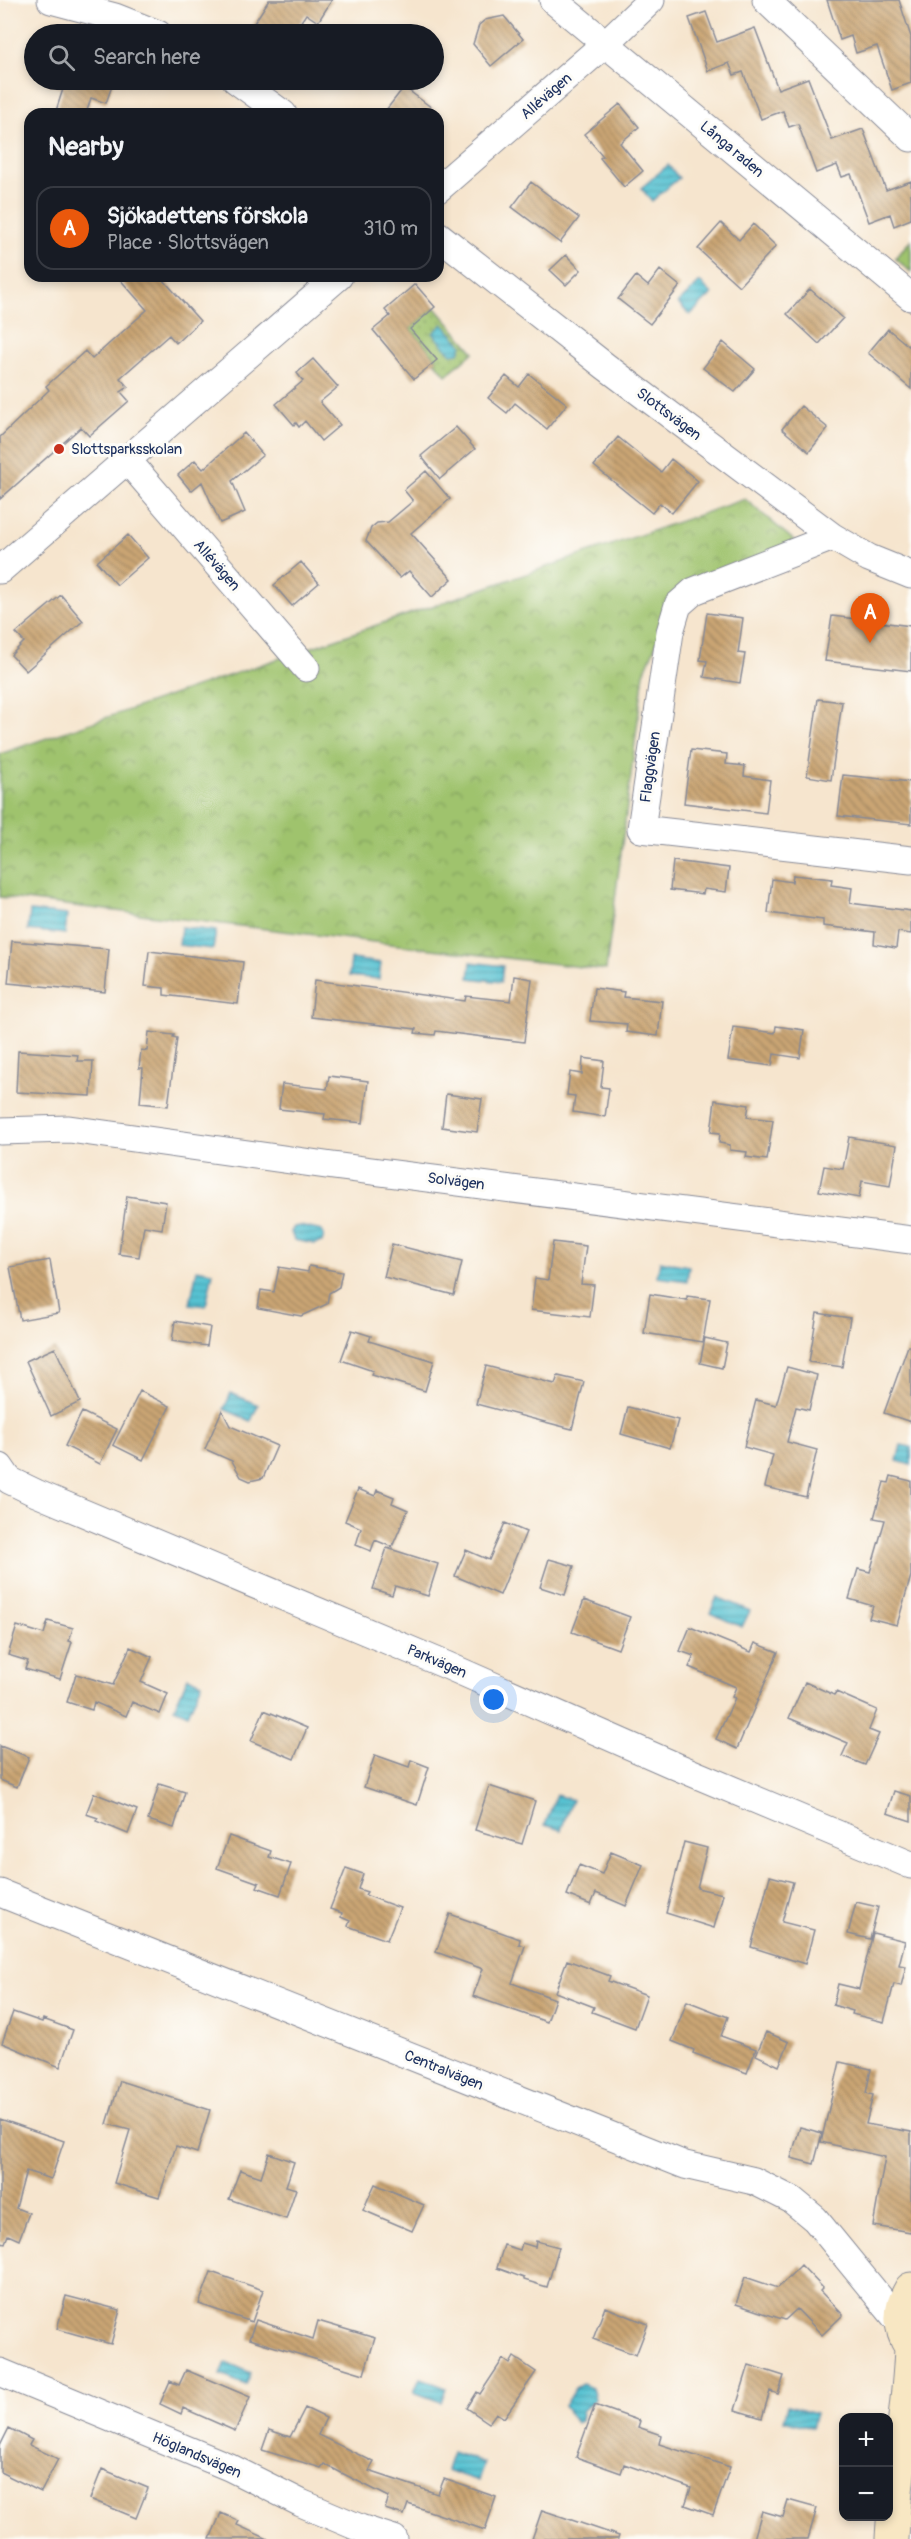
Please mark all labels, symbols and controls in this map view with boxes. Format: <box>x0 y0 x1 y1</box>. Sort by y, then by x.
search box <box>24 24 444 90</box>
icon: search <box>45 41 78 74</box>
text: Search here <box>93 43 200 71</box>
street label: Allévägen <box>517 69 576 124</box>
street label: Långa raden <box>696 117 768 182</box>
text: Nearby <box>48 131 124 163</box>
text: Sjökadettens förskola <box>107 202 308 230</box>
text: A <box>63 216 76 241</box>
text: 310 m <box>363 216 418 241</box>
text: Place · Slottsvägen <box>107 230 269 255</box>
street label: Slottsvägen <box>633 384 705 445</box>
place label: Slottsparksskolan <box>71 440 182 459</box>
marker: Slottsparksskolan <box>52 442 66 456</box>
street label: Allévägen <box>189 536 244 595</box>
pin: A <box>850 594 890 643</box>
street label: Flaggvägen <box>636 730 665 804</box>
street label: Solvägen <box>426 1169 486 1194</box>
street label: Parkvägen <box>404 1640 470 1683</box>
your location <box>479 1685 508 1714</box>
street label: Centralvägen <box>401 2046 486 2095</box>
map controls <box>839 2413 893 2521</box>
button: + <box>839 2413 893 2467</box>
street label: Höglandsvägen <box>149 2428 244 2483</box>
button: − <box>839 2467 893 2521</box>

